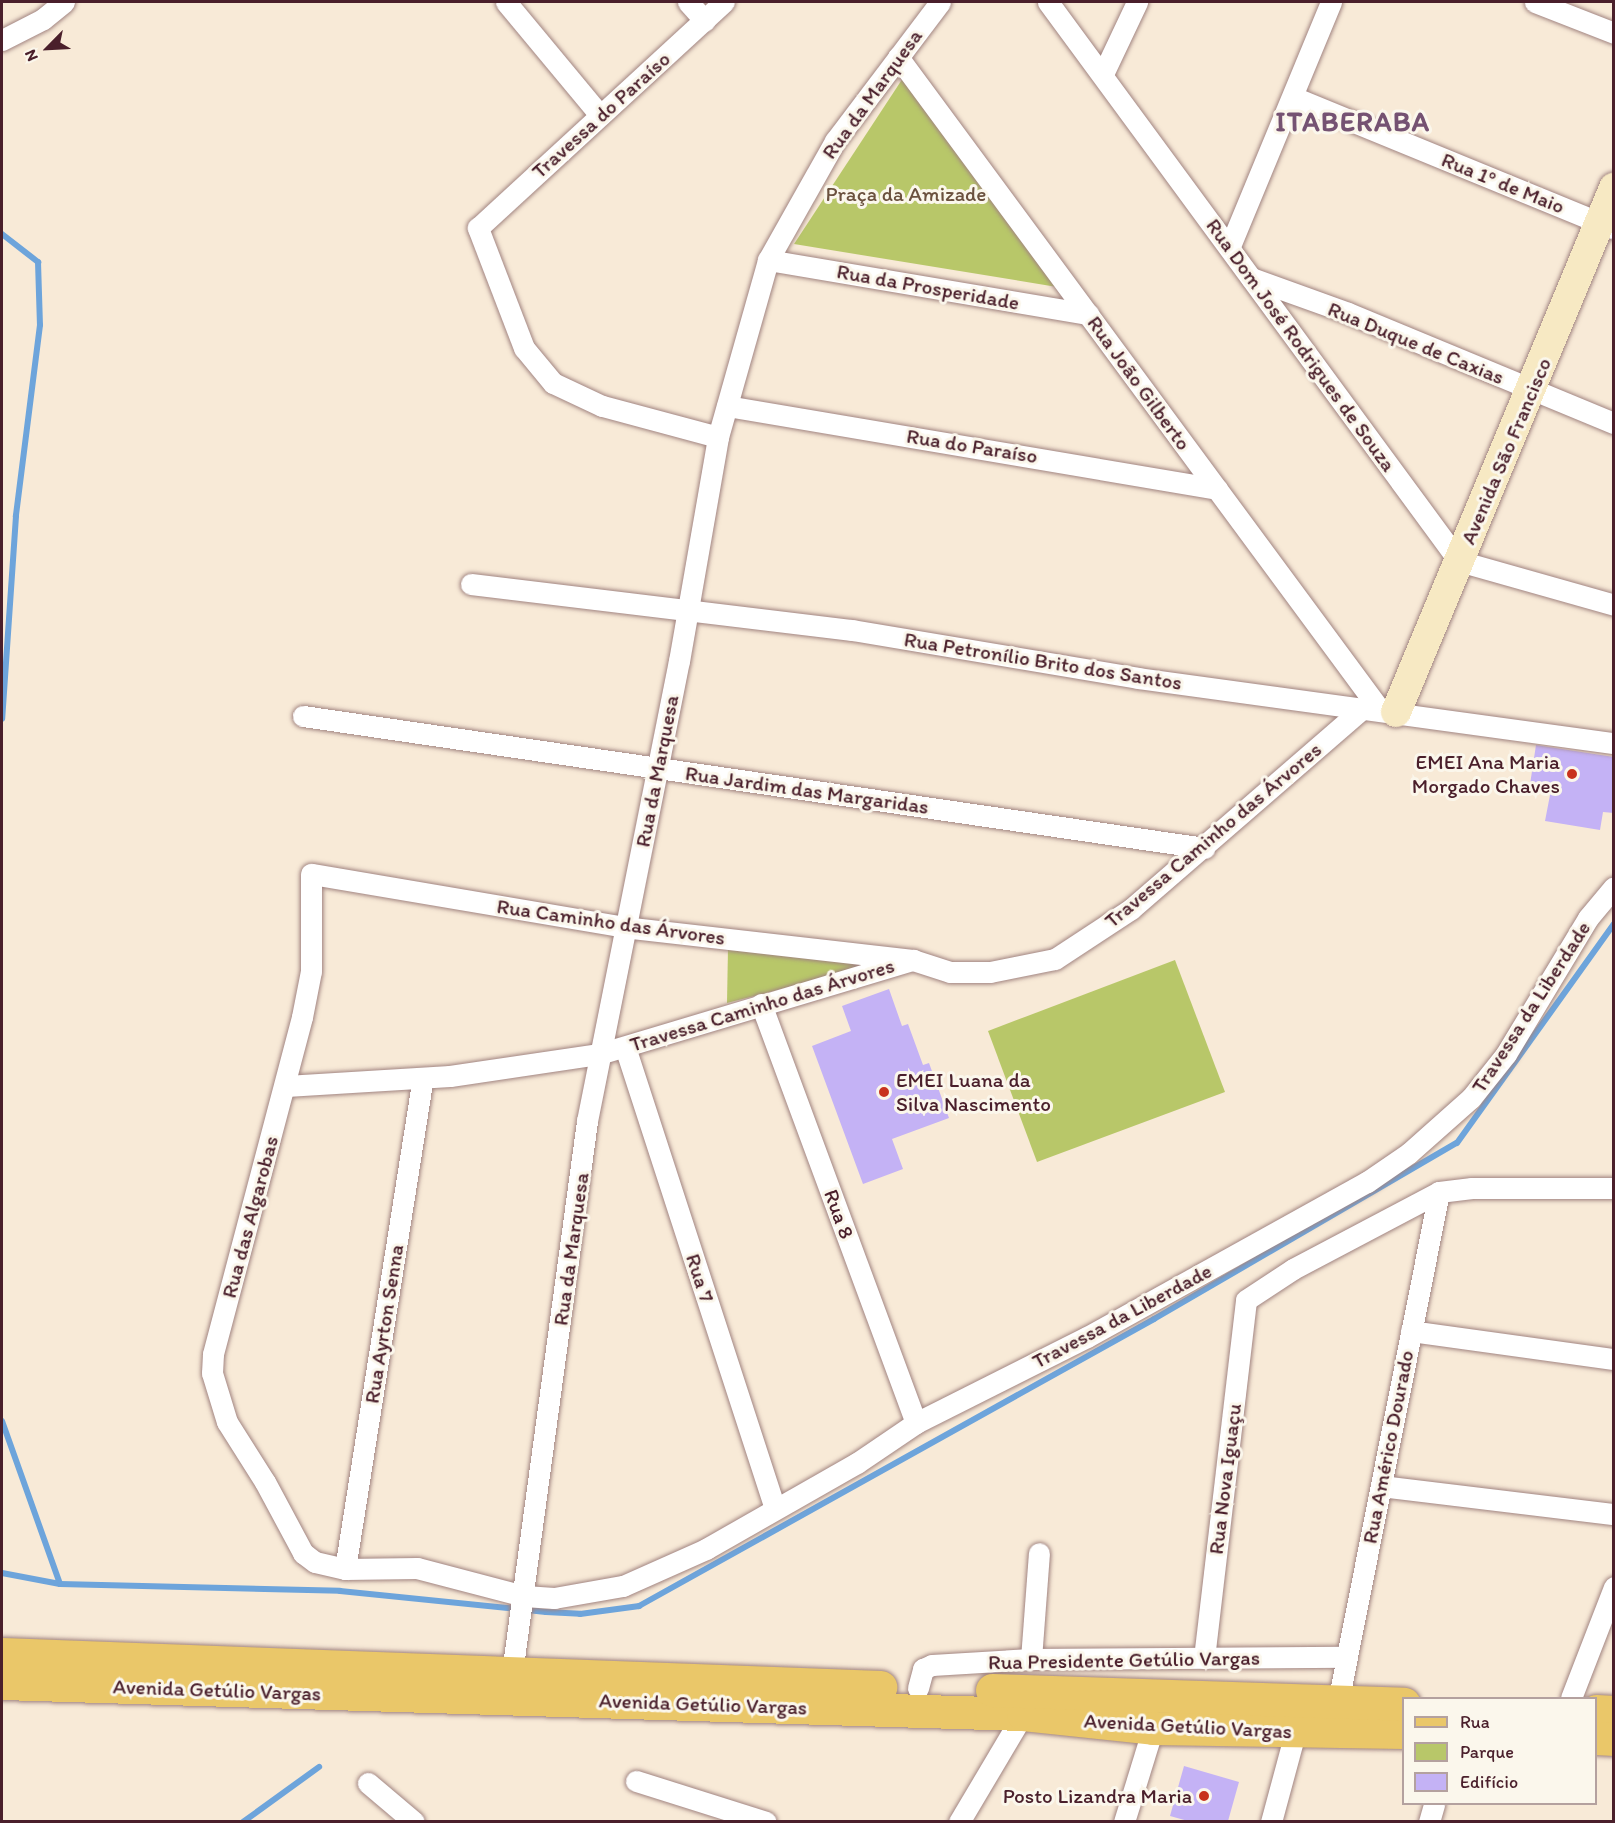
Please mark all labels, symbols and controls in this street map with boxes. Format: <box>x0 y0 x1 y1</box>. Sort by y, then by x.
north arrow <box>18 18 78 78</box>
street label: Rua da Marquesa <box>816 24 928 164</box>
street label: Travessa do Paraíso <box>527 46 675 184</box>
text: N <box>20 47 42 64</box>
district label: ITABERABA <box>1275 106 1431 138</box>
street label: Rua 1º de Maio <box>1438 147 1568 219</box>
park label: Praça da Amizade <box>825 181 987 207</box>
street label: Rua Dom José Rodrigues de Souza <box>1201 214 1401 476</box>
street label: Rua da Prosperidade <box>835 258 1021 316</box>
street label: Rua Duque de Caxias <box>1324 296 1508 390</box>
street label: Rua João Gilberto <box>1082 311 1196 455</box>
street label: Avenida São Francisco <box>1455 354 1557 548</box>
street label: Rua do Paraíso <box>904 423 1040 469</box>
street label: Rua Petronílio Brito dos Santos <box>902 627 1184 695</box>
street label: Rua da Marquesa <box>630 692 684 850</box>
street label: Travessa Caminho das Árvores <box>1099 737 1327 933</box>
place label: EMEI Ana Maria Morgado Chaves <box>1412 749 1560 799</box>
street label: Rua Jardim das Margaridas <box>683 760 931 820</box>
marker: EMEI Ana Maria Morgado Chaves <box>1565 767 1579 781</box>
street label: Rua Caminho das Árvores <box>495 893 727 951</box>
street label: Travessa da Liberdade <box>1466 916 1596 1098</box>
street label: Travessa Caminho das Árvores <box>627 953 897 1057</box>
place label: EMEI Luana da Silva Nascimento <box>896 1067 1052 1117</box>
marker: EMEI Luana da Silva Nascimento <box>877 1085 891 1099</box>
street label: Rua das Algarobas <box>216 1133 284 1301</box>
street label: Rua da Marquesa <box>548 1170 594 1328</box>
street label: Rua 8 <box>818 1186 860 1242</box>
street label: Rua Ayrton Senna <box>359 1243 409 1405</box>
street label: Rua 7 <box>680 1250 720 1306</box>
street label: Travessa da Liberdade <box>1028 1258 1216 1374</box>
street label: Rua Américo Dourado <box>1357 1348 1419 1546</box>
street label: Rua Nova Iguaçu <box>1203 1402 1247 1556</box>
street label: Rua Presidente Getúlio Vargas <box>988 1645 1260 1675</box>
street label: Avenida Getúlio Vargas <box>112 1674 322 1706</box>
street label: Avenida Getúlio Vargas <box>598 1688 808 1720</box>
legend <box>1402 1697 1597 1805</box>
street label: Avenida Getúlio Vargas <box>1083 1708 1293 1744</box>
text: Rua <box>1460 1711 1490 1733</box>
text: Parque <box>1460 1741 1514 1763</box>
text: Edifício <box>1460 1771 1518 1793</box>
place label: Posto Lizandra Maria <box>1003 1783 1192 1809</box>
marker: Posto Lizandra Maria <box>1197 1789 1211 1803</box>

